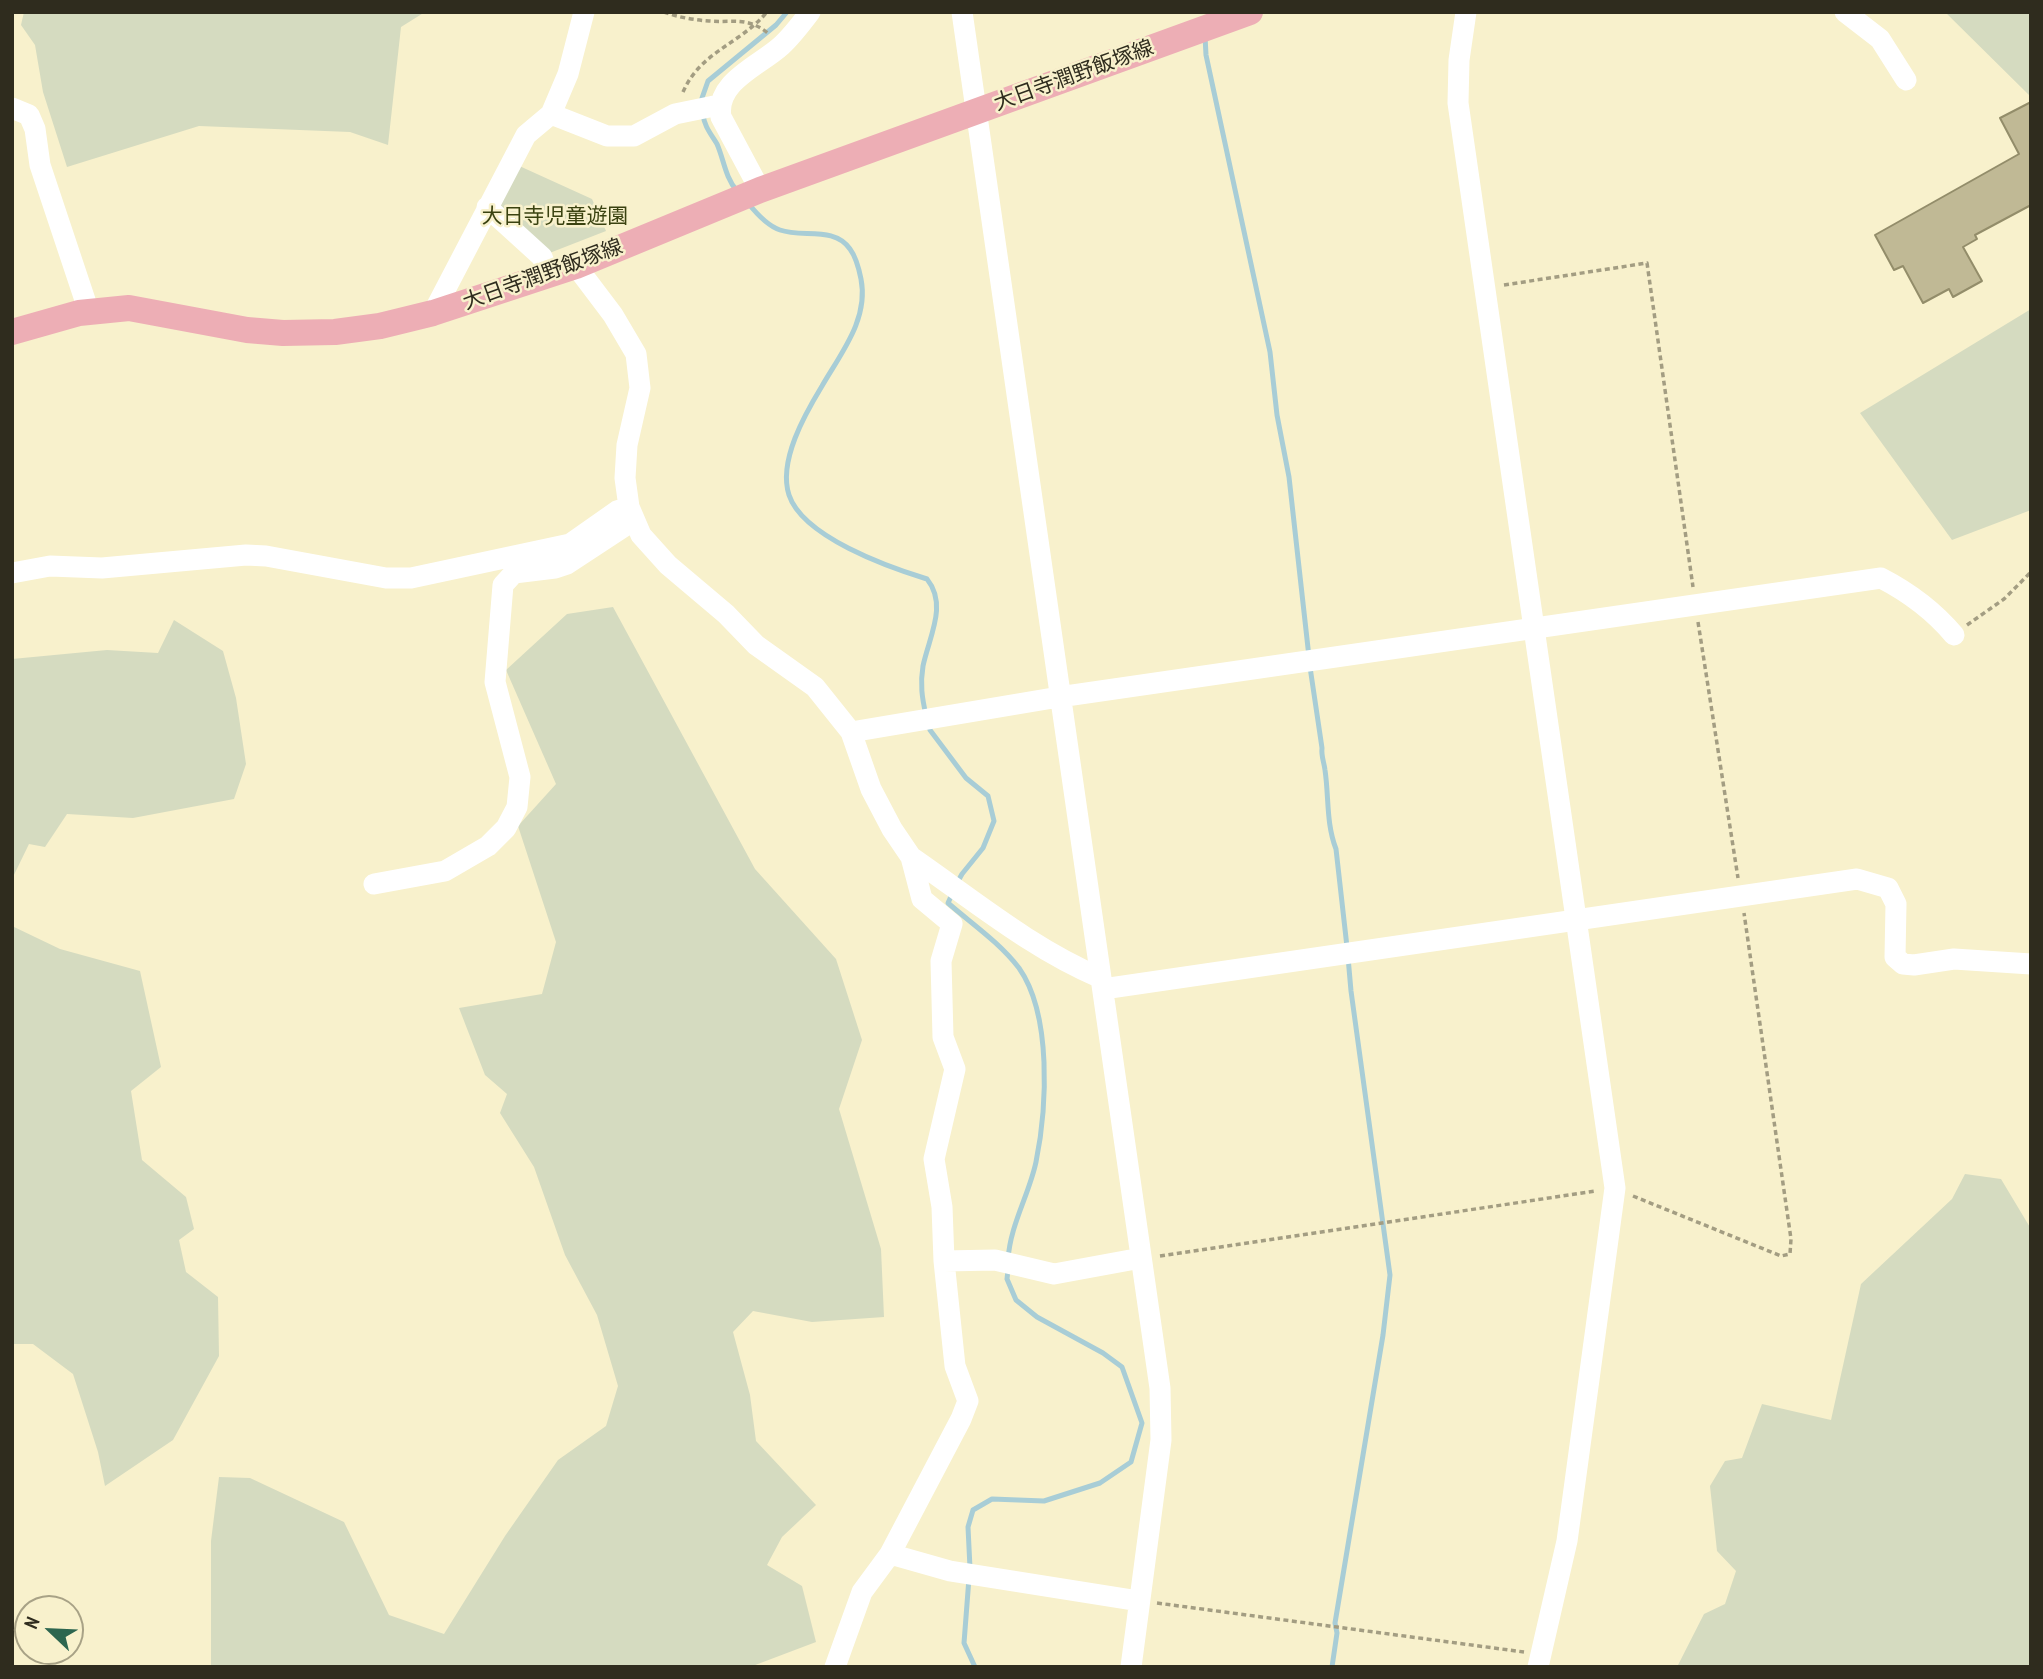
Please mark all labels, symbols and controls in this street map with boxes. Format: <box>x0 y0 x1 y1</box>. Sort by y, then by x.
street label: 大日寺潤野飯塚線 <box>991 35 1157 117</box>
park label: 大日寺児童遊園 <box>482 204 628 230</box>
street label: 大日寺潤野飯塚線 <box>460 234 626 316</box>
north arrow <box>14 1595 84 1665</box>
text: N <box>18 1613 45 1632</box>

